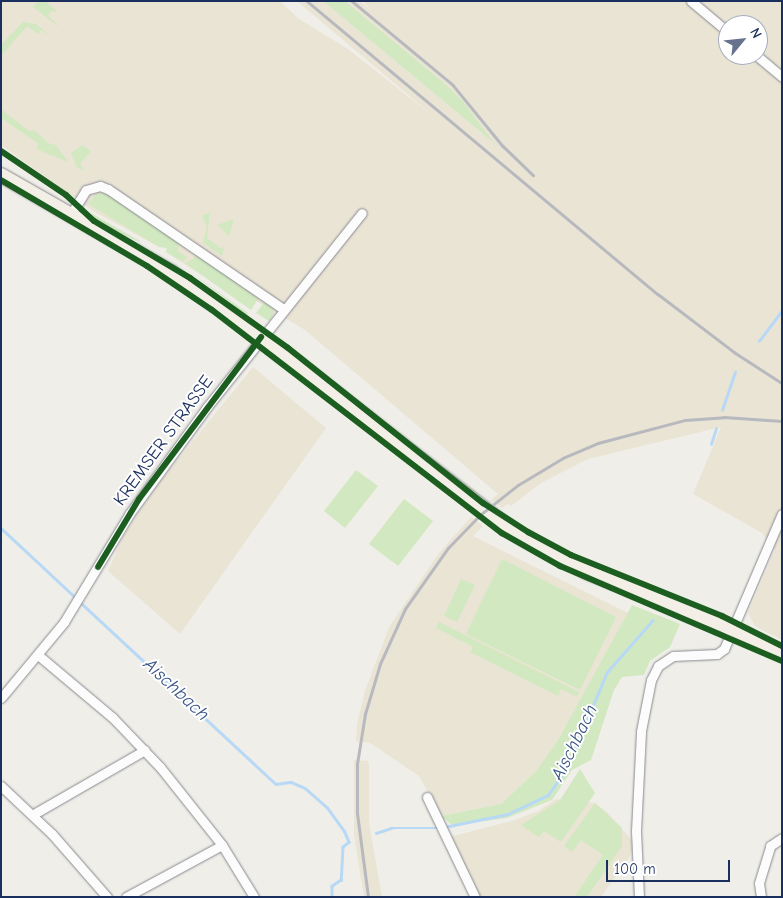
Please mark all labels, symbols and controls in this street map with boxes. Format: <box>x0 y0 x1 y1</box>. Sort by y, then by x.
north arrow <box>718 15 768 65</box>
text: N <box>746 25 765 41</box>
street label: KREMSER STRASSE <box>110 372 218 510</box>
water label: Aischbach <box>138 654 214 726</box>
water label: Aischbach <box>547 701 603 785</box>
scale bar <box>608 850 732 882</box>
text: 100 m <box>614 860 656 878</box>

